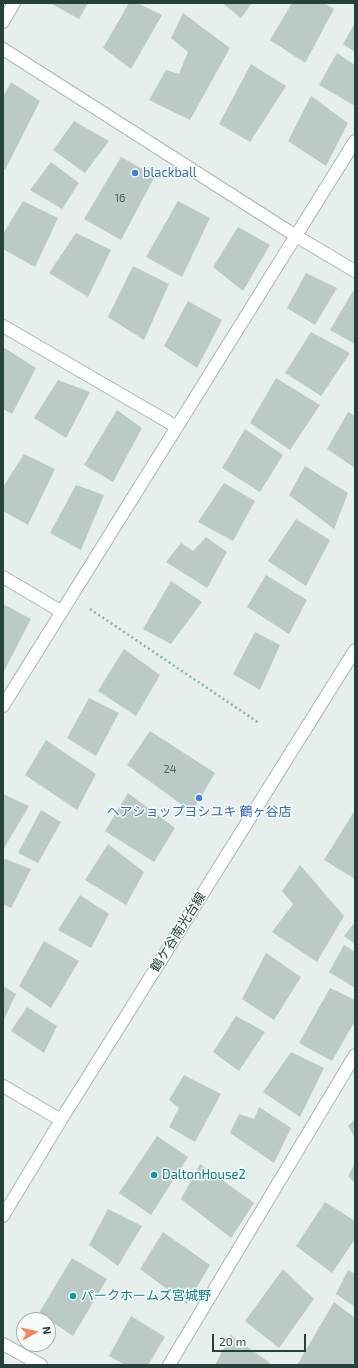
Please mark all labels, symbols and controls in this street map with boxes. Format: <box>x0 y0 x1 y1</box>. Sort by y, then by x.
place label: blackball <box>143 165 197 181</box>
marker: blackball <box>130 168 140 178</box>
house number: 16 <box>115 191 125 205</box>
house number: 24 <box>164 762 176 776</box>
marker: ヘアショップヨシユキ 鶴ヶ谷店 <box>194 793 204 803</box>
place label: ヘアショップヨシユキ 鶴ヶ谷店 <box>107 804 291 820</box>
street label: 鶴ケ谷南光台線 <box>147 889 209 975</box>
place label: DaltonHouse2 <box>162 1167 246 1183</box>
marker: DaltonHouse2 <box>149 1170 159 1180</box>
place label: パークホームズ宮城野 <box>81 1288 211 1304</box>
marker: パークホームズ宮城野 <box>68 1291 78 1301</box>
north arrow <box>16 1312 56 1352</box>
text: N <box>40 1326 54 1335</box>
scale bar <box>214 1326 308 1352</box>
text: 20 m <box>219 1334 246 1348</box>

